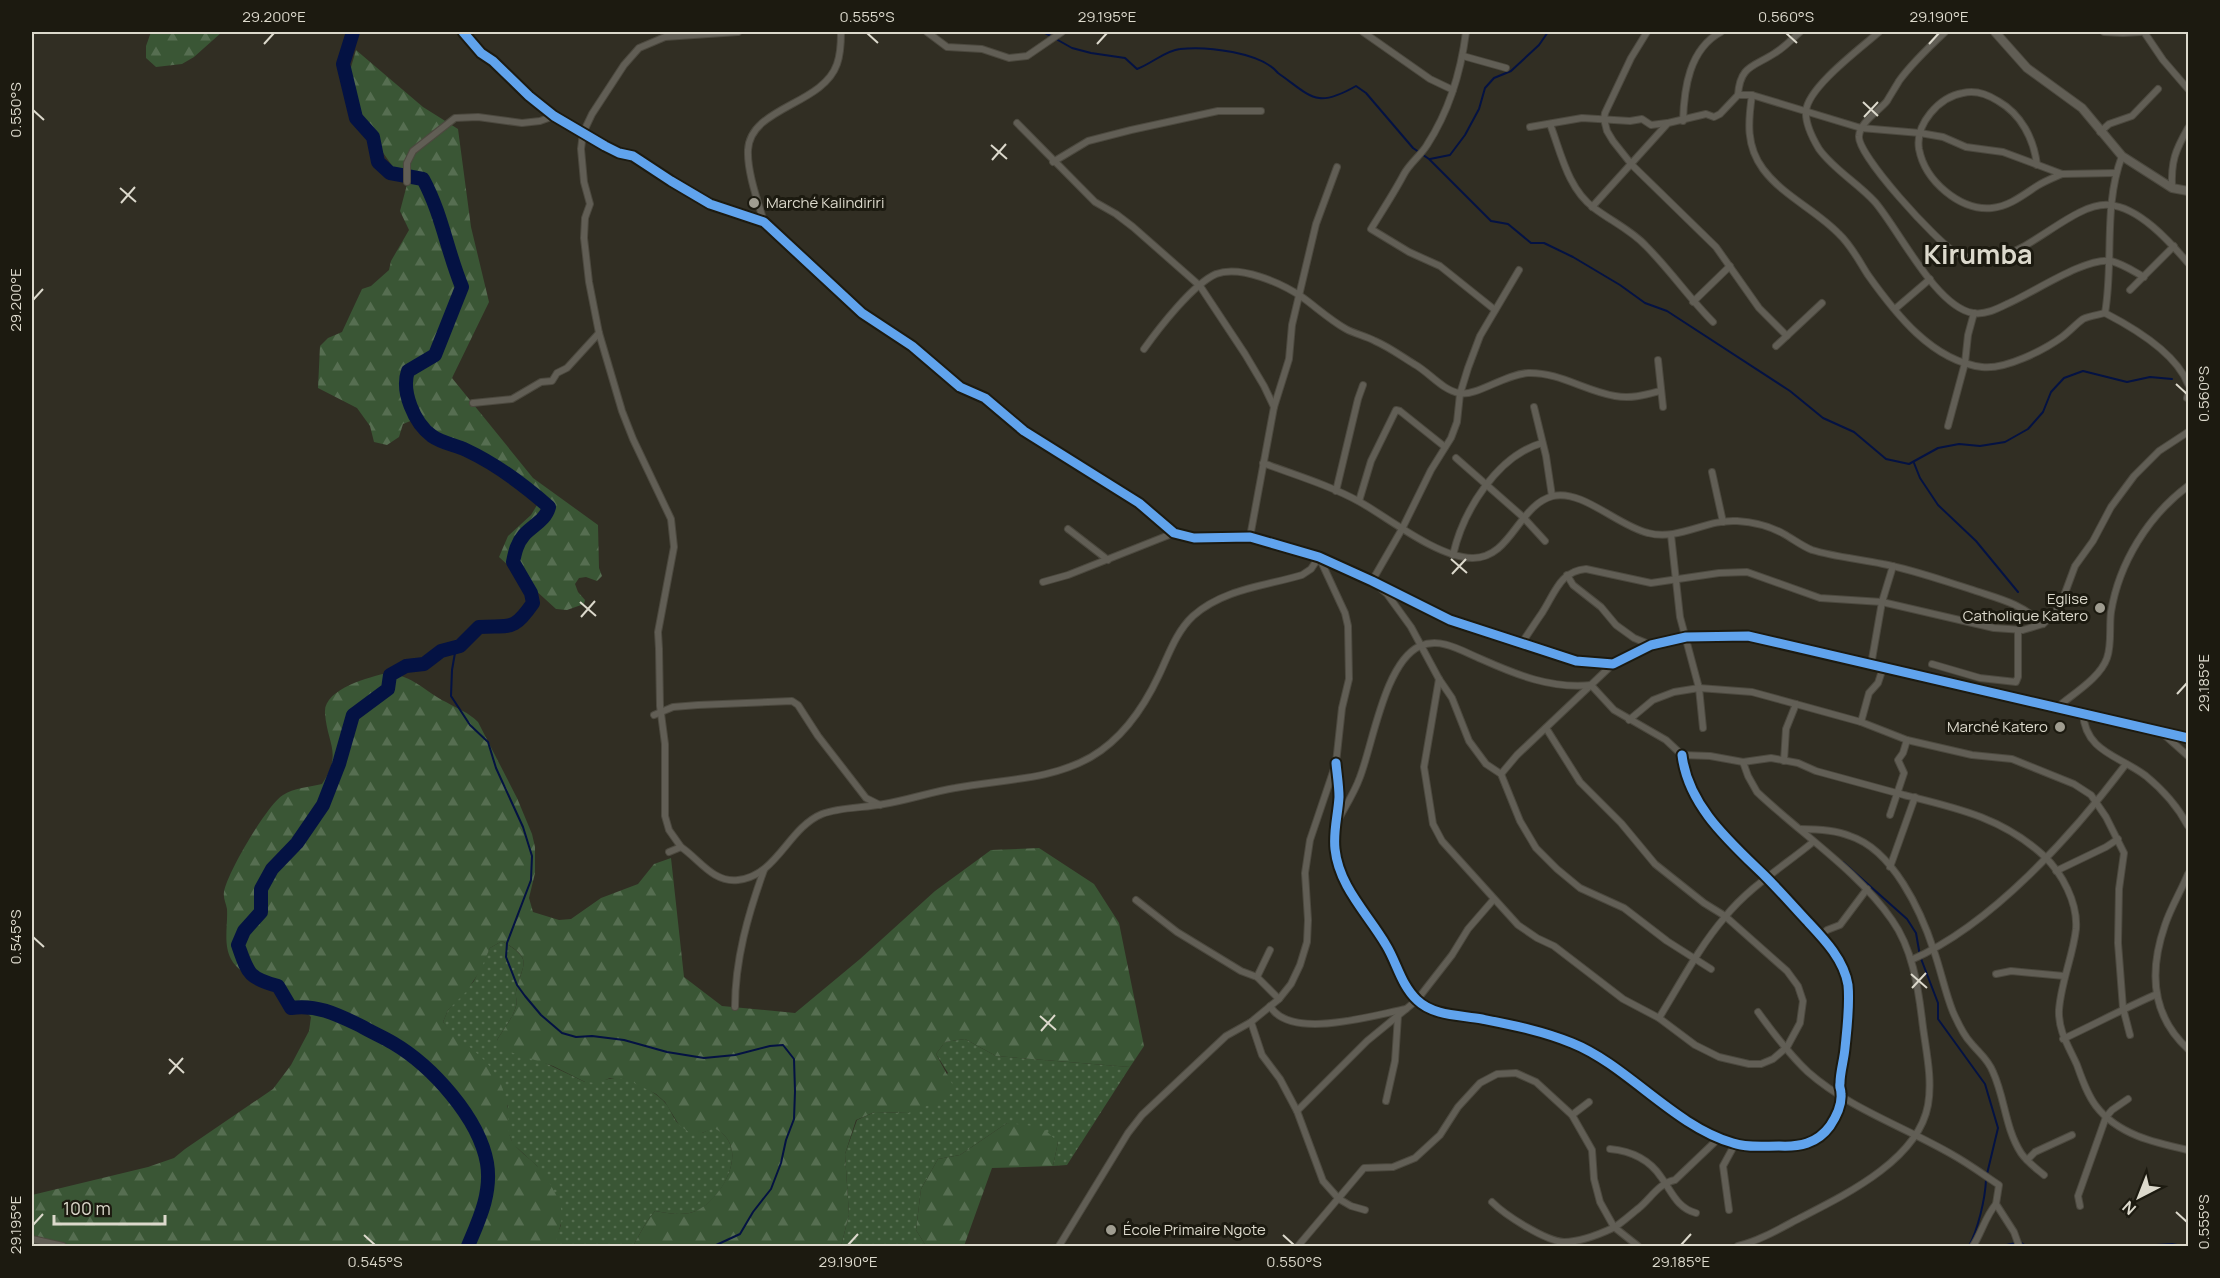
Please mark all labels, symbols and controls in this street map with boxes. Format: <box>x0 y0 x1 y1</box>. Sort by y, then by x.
text: 29.200°E <box>242 6 306 27</box>
text: 0.555°S <box>840 6 894 27</box>
text: 29.195°E <box>1078 6 1136 27</box>
text: 0.560°S <box>1758 6 1814 27</box>
text: 29.190°E <box>1909 6 1969 27</box>
text: 0.550°S <box>5 82 26 138</box>
place label: Marché Kalindiriri <box>766 192 885 213</box>
marker: Marché Kalindiriri <box>747 196 761 210</box>
district label: Kirumba <box>1923 235 2033 272</box>
text: 29.200°E <box>5 268 26 332</box>
text: 0.560°S <box>2193 366 2214 422</box>
place label: Eglise Catholique Katero <box>1963 588 2088 626</box>
marker: Eglise Catholique Katero <box>2093 601 2107 615</box>
text: 29.185°E <box>2193 654 2214 712</box>
place label: Marché Katero <box>1947 716 2048 737</box>
marker: Marché Katero <box>2053 720 2067 734</box>
text: 0.545°S <box>5 909 26 965</box>
north arrow <box>2109 1167 2169 1227</box>
scale bar <box>54 1188 165 1226</box>
text: 0.555°S <box>2193 1195 2214 1249</box>
text: 29.195°E <box>5 1196 26 1254</box>
text: 100 m <box>63 1196 111 1220</box>
text: N <box>2117 1196 2141 1220</box>
place label: École Primaire Ngote <box>1123 1219 1266 1240</box>
marker: École Primaire Ngote <box>1104 1223 1118 1237</box>
text: 0.545°S <box>347 1251 403 1272</box>
text: 29.190°E <box>818 1251 878 1272</box>
text: 0.550°S <box>1266 1251 1322 1272</box>
text: 29.185°E <box>1652 1251 1710 1272</box>

